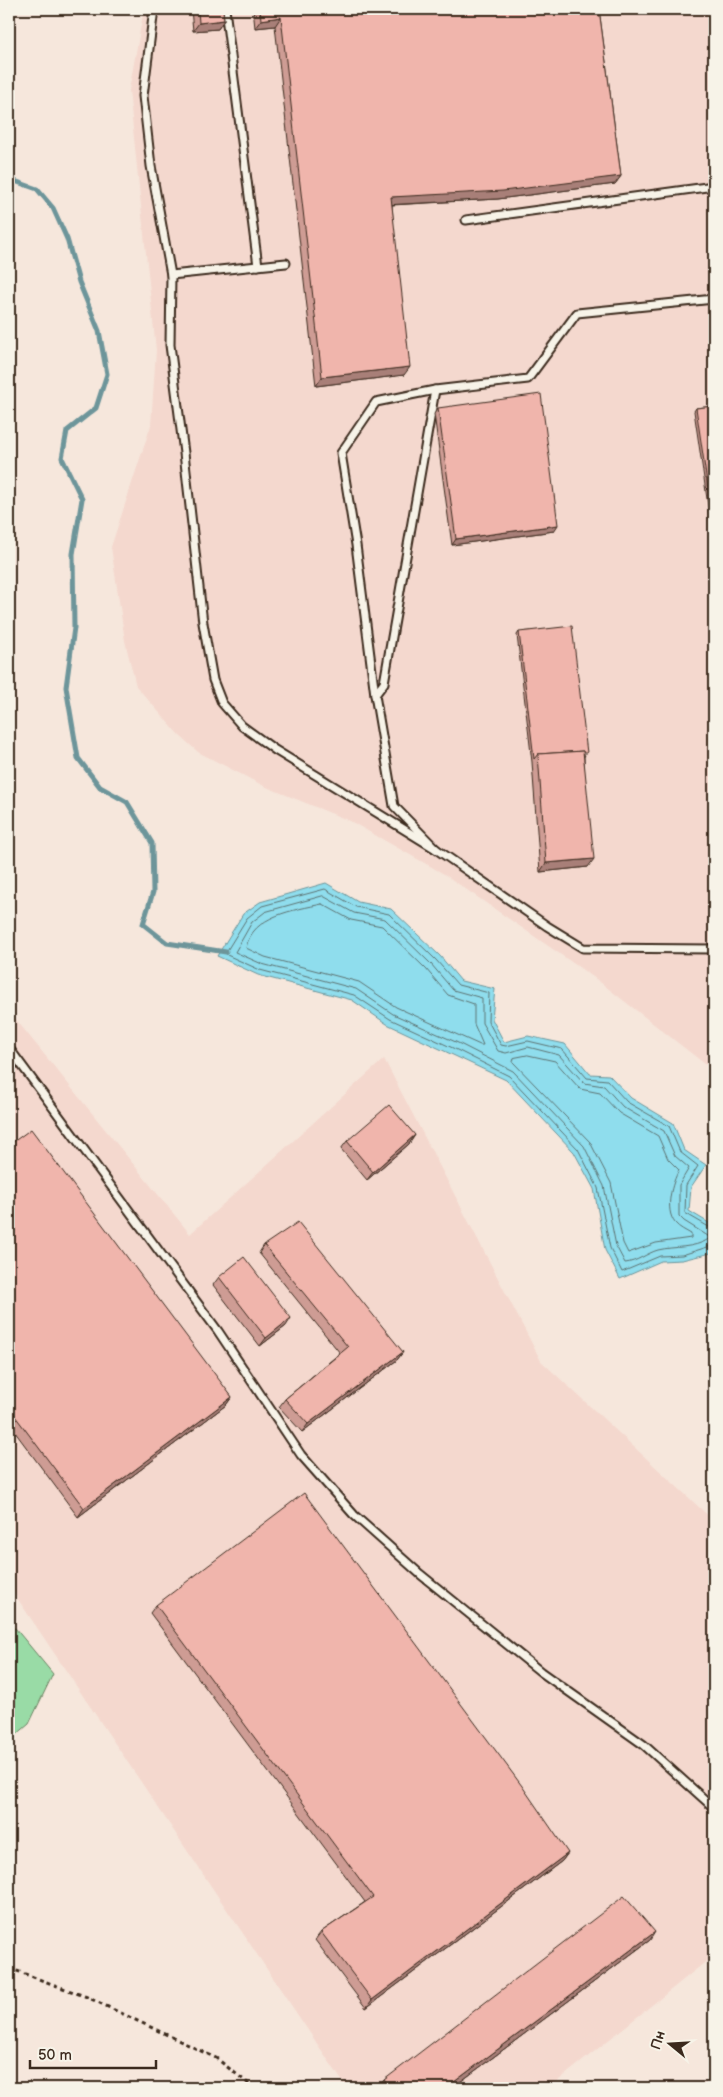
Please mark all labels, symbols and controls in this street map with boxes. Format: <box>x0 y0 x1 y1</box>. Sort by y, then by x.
north arrow <box>646 2020 696 2070</box>
text: Пн <box>647 2029 669 2052</box>
scale bar <box>30 2037 156 2069</box>
text: 50 m <box>38 2046 72 2065</box>

